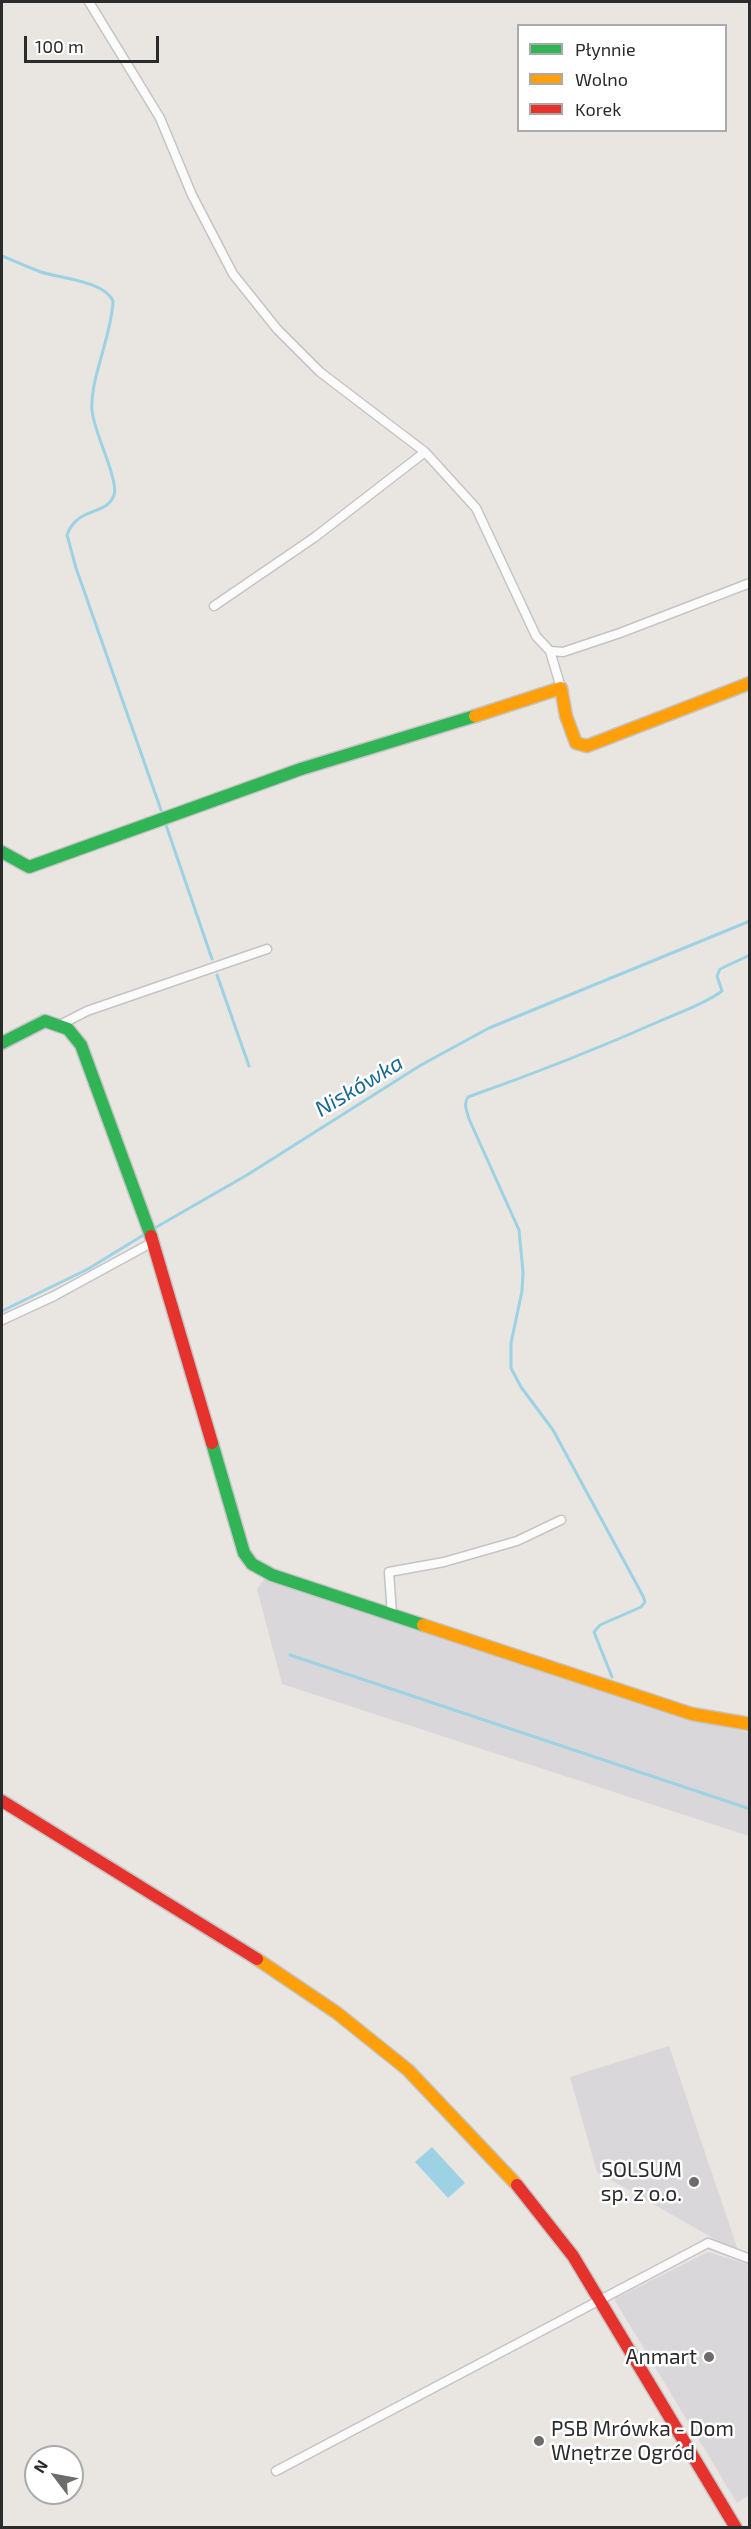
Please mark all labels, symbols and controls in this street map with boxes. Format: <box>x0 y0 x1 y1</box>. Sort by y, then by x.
scale bar <box>27 24 162 62</box>
legend <box>517 24 727 132</box>
text: 100 m <box>35 35 84 57</box>
text: Płynnie <box>575 38 636 60</box>
text: Wolno <box>575 68 628 90</box>
text: Korek <box>575 98 621 120</box>
water label: Niskówka <box>310 1049 408 1123</box>
place label: SOLSUM sp. z o.o. <box>601 2157 682 2207</box>
marker: SOLSUM sp. z o.o. <box>687 2175 701 2189</box>
place label: Anmart <box>625 2344 697 2370</box>
marker: Anmart <box>702 2350 716 2364</box>
place label: PSB Mrówka - Dom Wnętrze Ogród <box>551 2416 734 2466</box>
marker: PSB Mrówka - Dom Wnętrze Ogród <box>532 2434 546 2448</box>
north arrow <box>24 2445 84 2505</box>
text: N <box>29 2456 51 2476</box>

